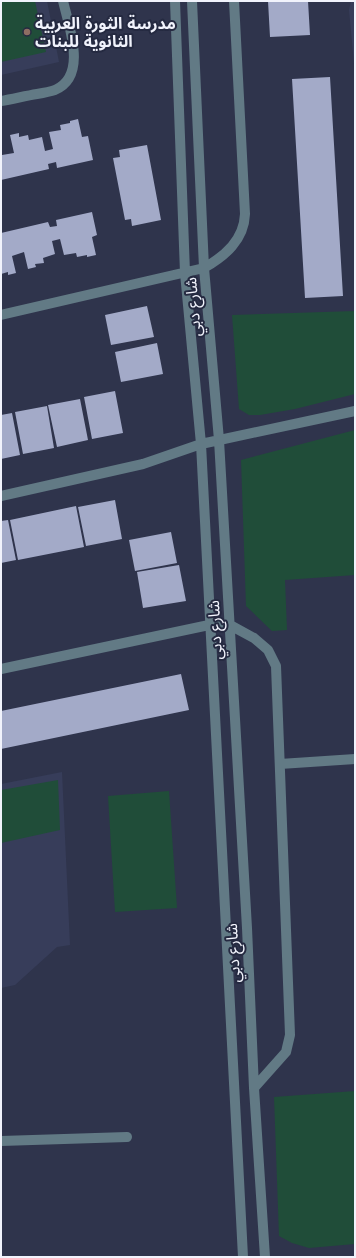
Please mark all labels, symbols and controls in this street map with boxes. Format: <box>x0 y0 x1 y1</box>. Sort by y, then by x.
place label: مدرسة الثورة العربية الثانوية للبنات <box>35 12 176 53</box>
marker: مدرسة الثورة العربية الثانوية للبنات <box>22 27 32 37</box>
street label: شارع دبي <box>179 276 208 338</box>
street label: شارع دبي <box>202 600 229 660</box>
street label: شارع دبي <box>220 923 247 983</box>

